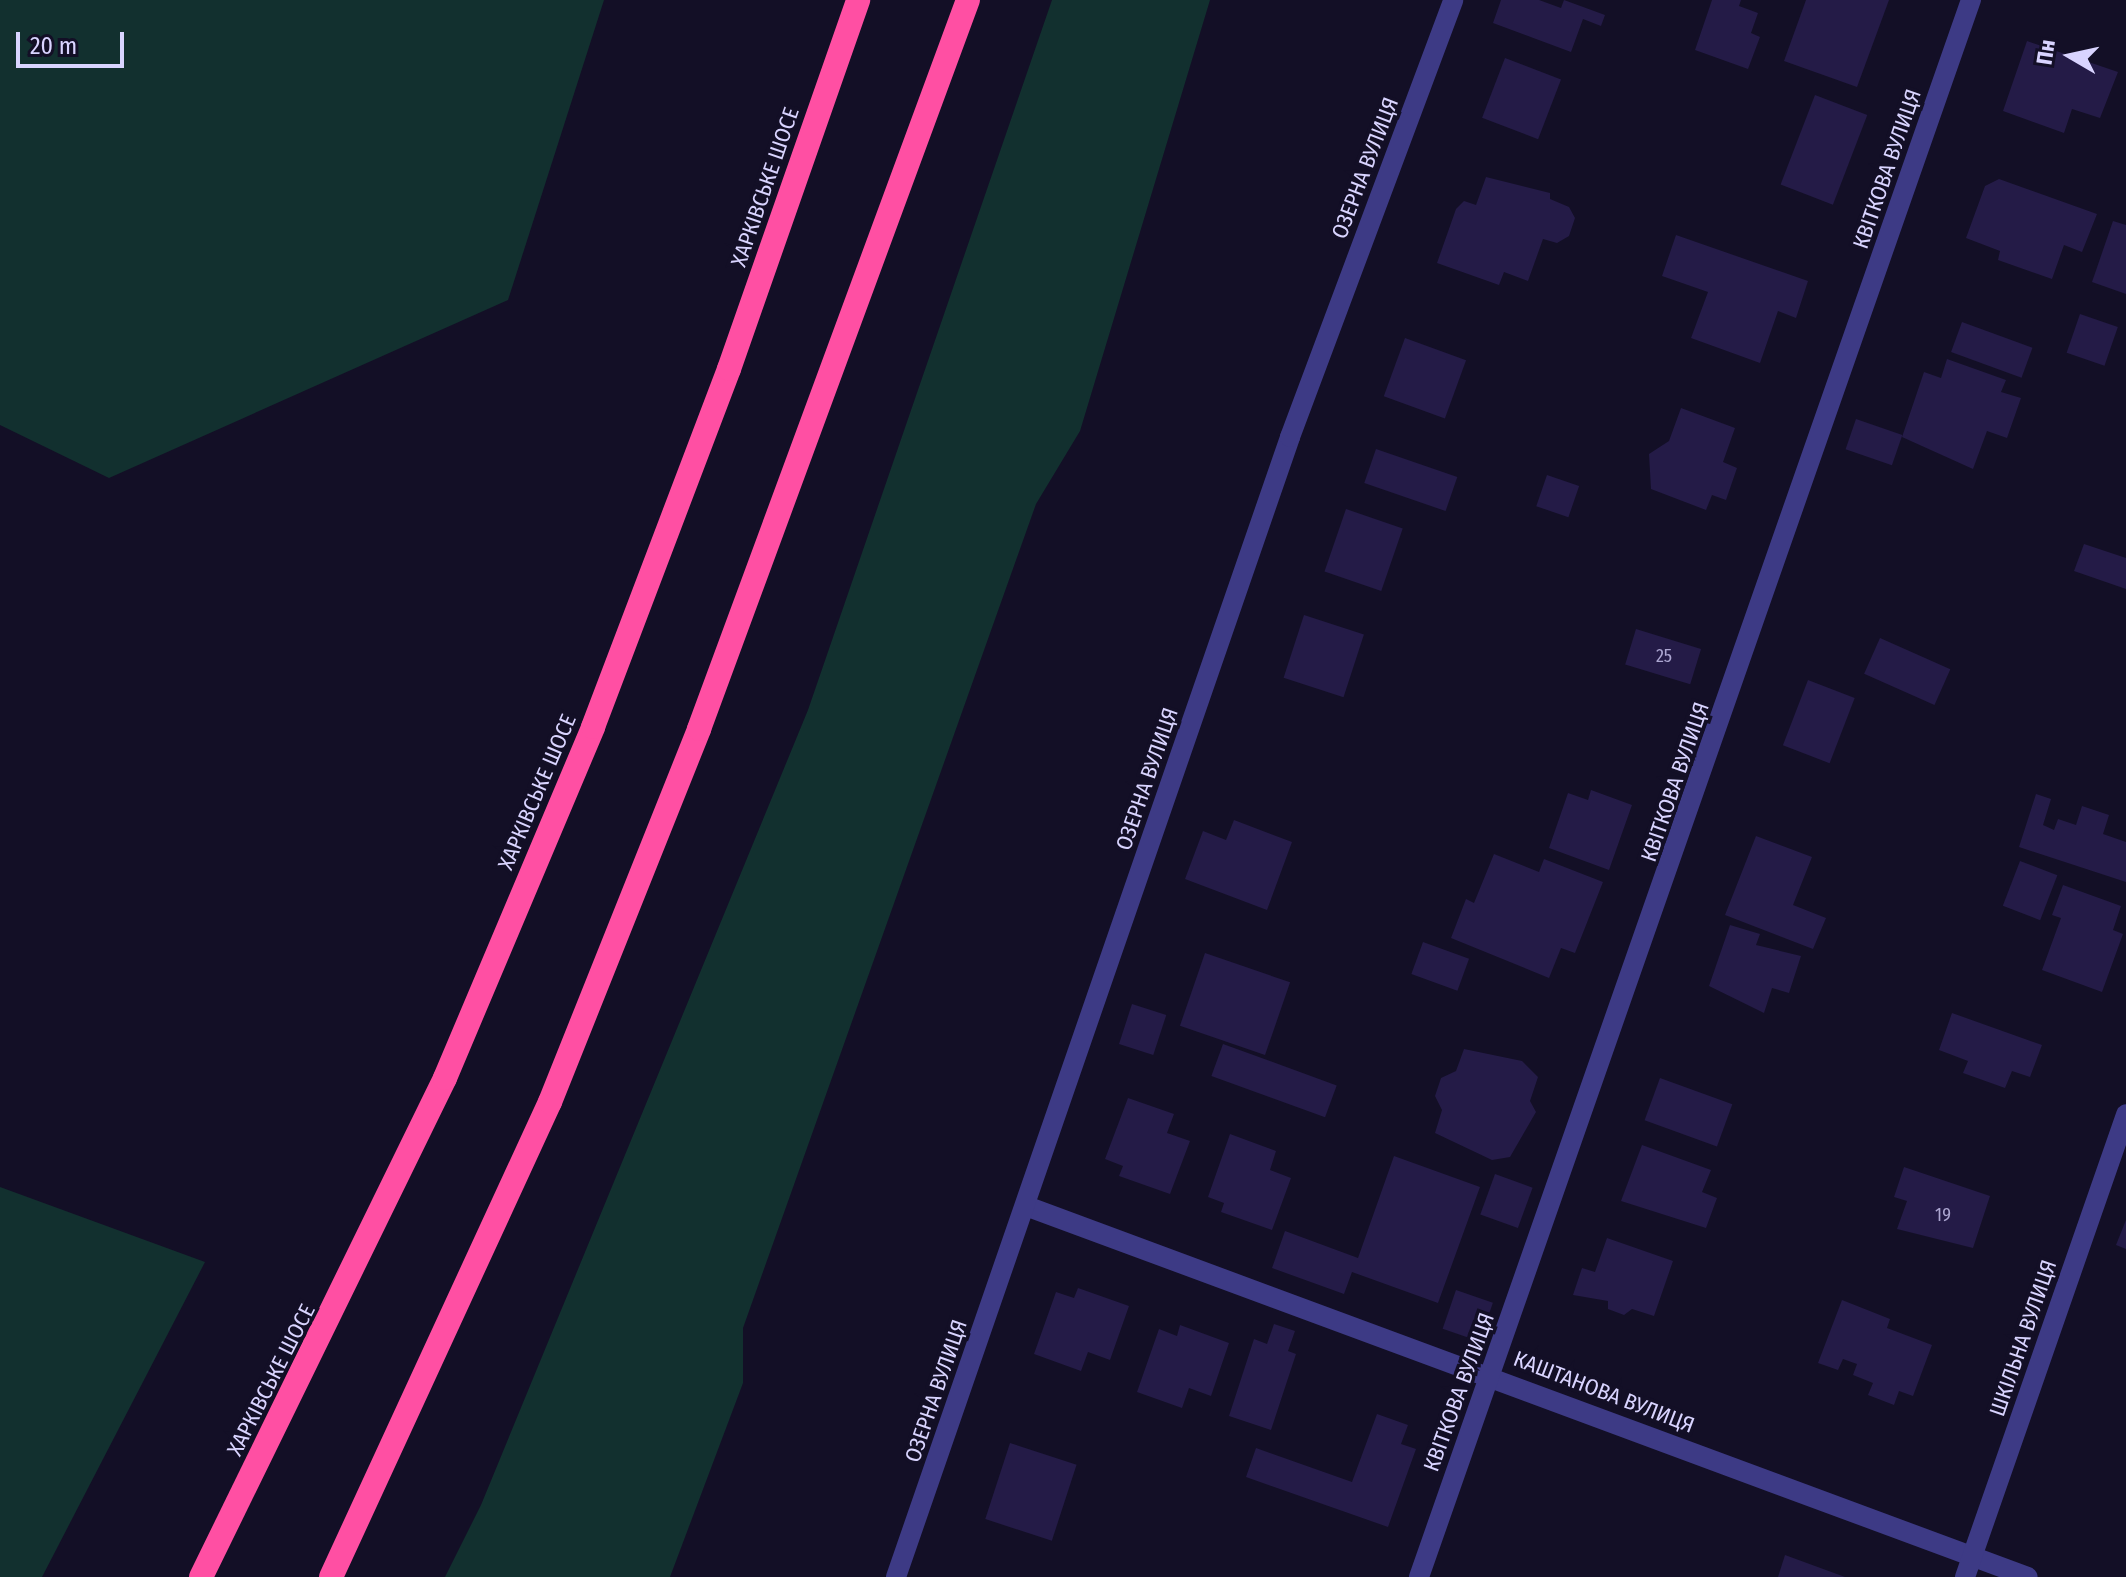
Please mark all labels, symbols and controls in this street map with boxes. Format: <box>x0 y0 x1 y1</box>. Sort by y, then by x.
scale bar <box>20 16 128 66</box>
north arrow <box>2030 16 2110 96</box>
text: 20 m <box>30 32 77 60</box>
text: Пн <box>2031 38 2061 67</box>
street label: КВІТКОВА ВУЛИЦЯ <box>1847 86 1927 252</box>
street label: ОЗЕРНА ВУЛИЦЯ <box>1326 94 1404 242</box>
street label: ХАРКІВСЬКЕ ШОСЕ <box>725 104 805 270</box>
house number: 25 <box>1656 645 1672 667</box>
street label: КВІТКОВА ВУЛИЦЯ <box>1635 699 1715 865</box>
street label: ОЗЕРНА ВУЛИЦЯ <box>1110 704 1184 854</box>
street label: ХАРКІВСЬКЕ ШОСЕ <box>492 710 582 874</box>
house number: 19 <box>1935 1204 1951 1226</box>
street label: ШКІЛЬНА ВУЛИЦЯ <box>1984 1256 2062 1420</box>
street label: ХАРКІВСЬКЕ ШОСЕ <box>221 1300 321 1460</box>
street label: КВІТКОВА ВУЛИЦЯ <box>1418 1309 1500 1475</box>
street label: ОЗЕРНА ВУЛИЦЯ <box>899 1316 973 1466</box>
street label: КАШТАНОВА ВУЛИЦЯ <box>1510 1345 1698 1439</box>

